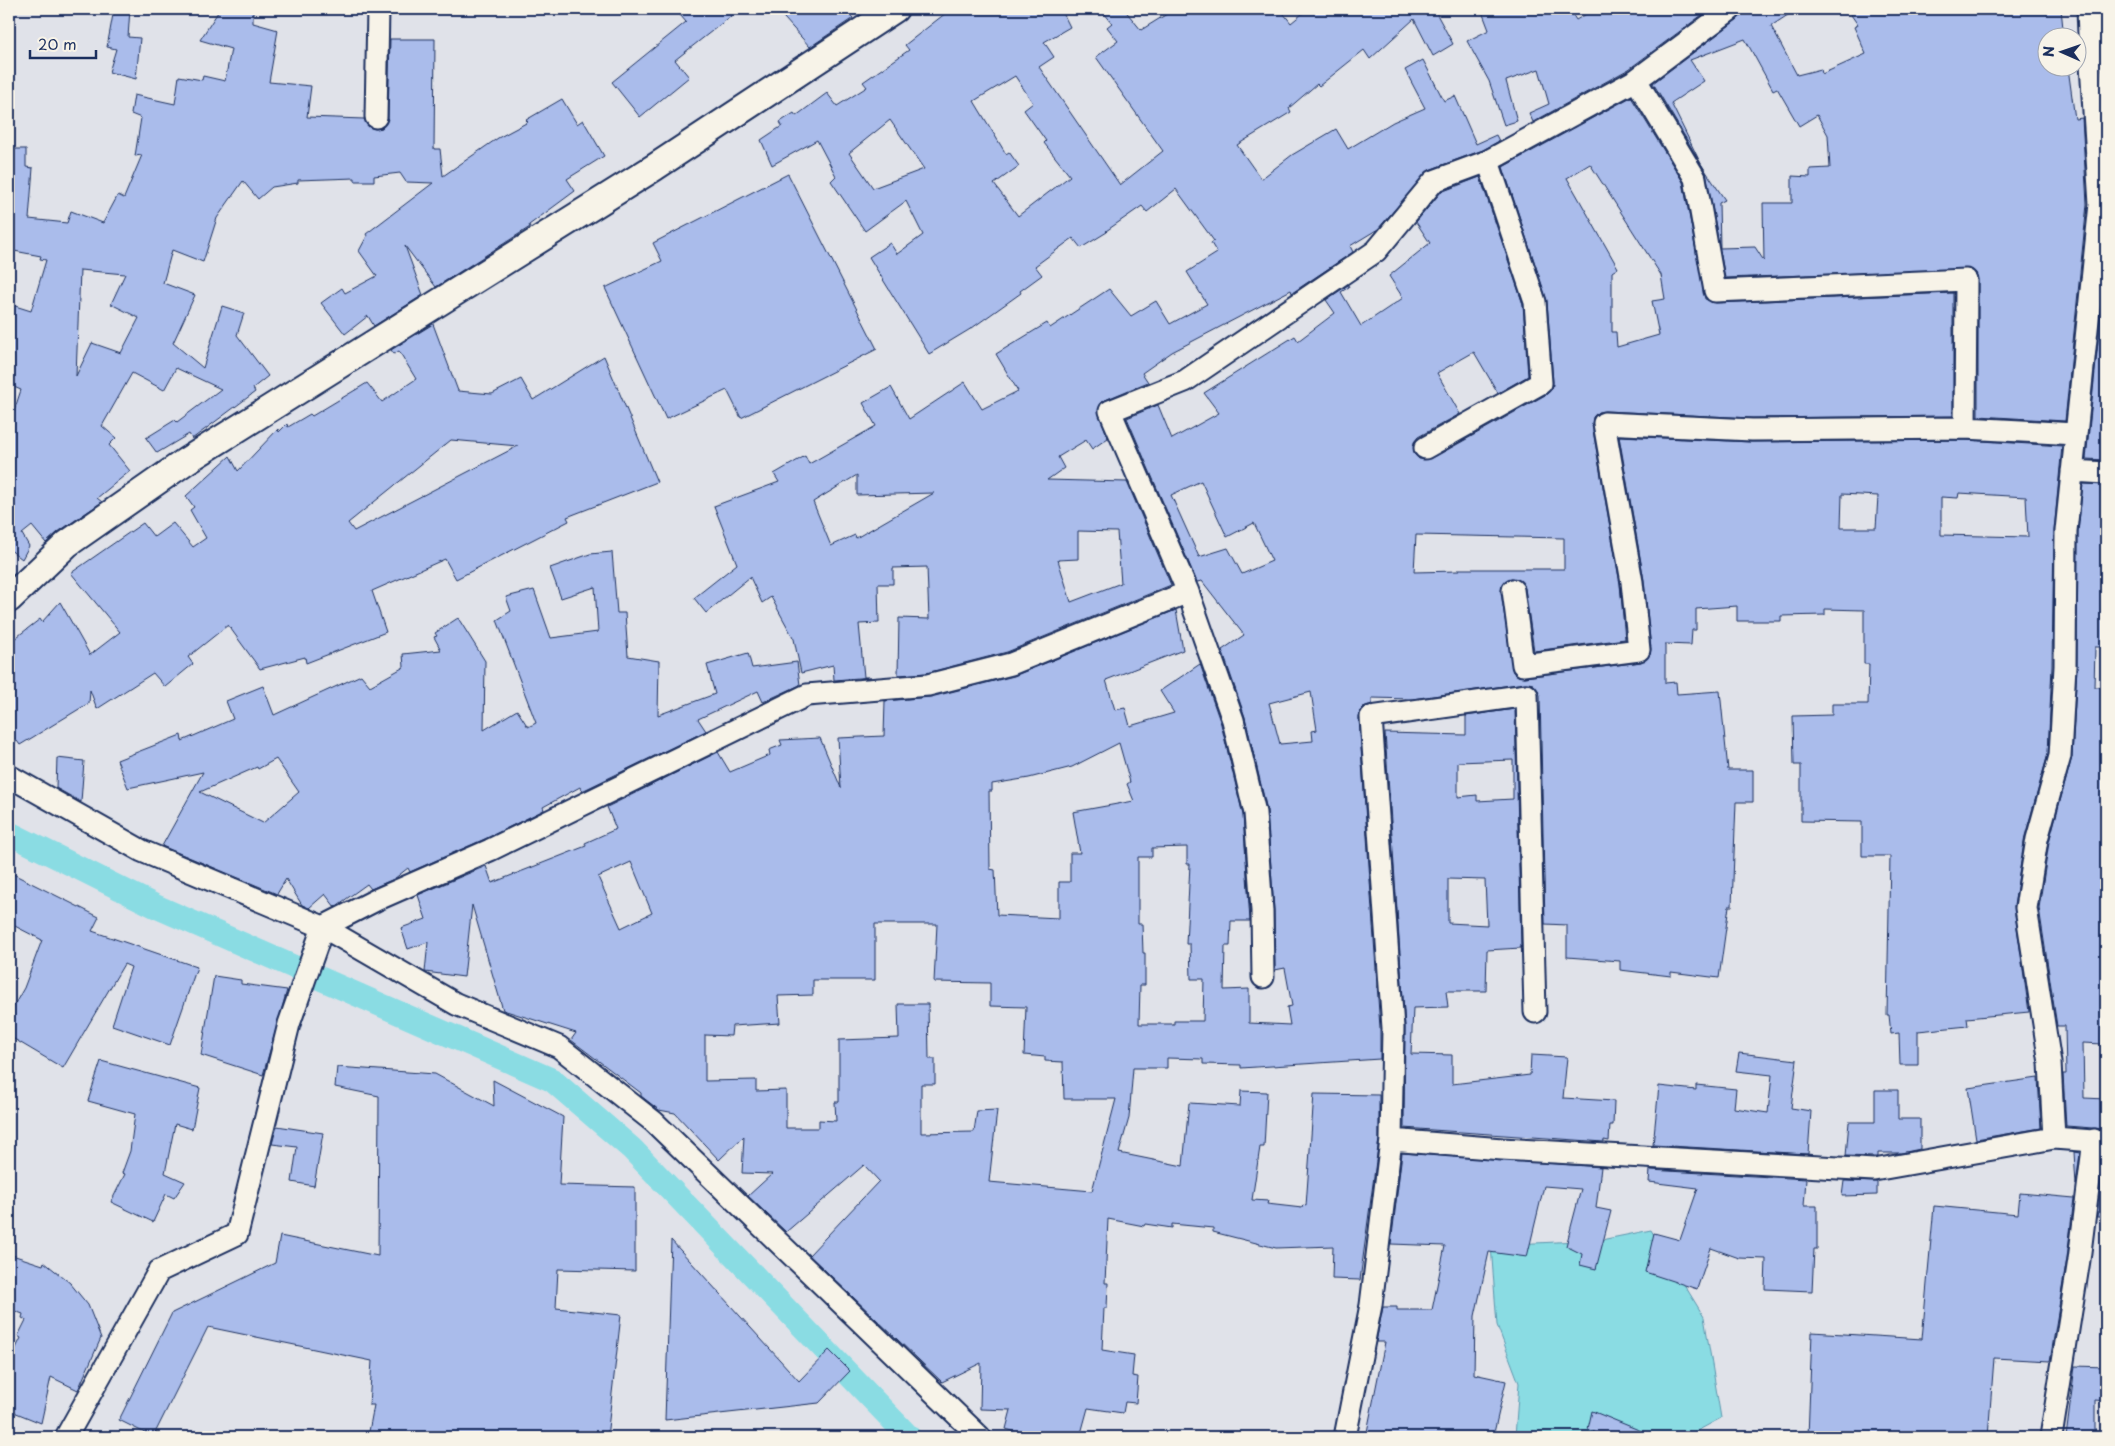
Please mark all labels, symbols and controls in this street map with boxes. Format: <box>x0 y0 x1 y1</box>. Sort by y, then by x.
scale bar <box>30 28 96 60</box>
north arrow <box>2038 28 2088 78</box>
text: 20 m <box>38 32 77 55</box>
text: N <box>2038 46 2059 57</box>

